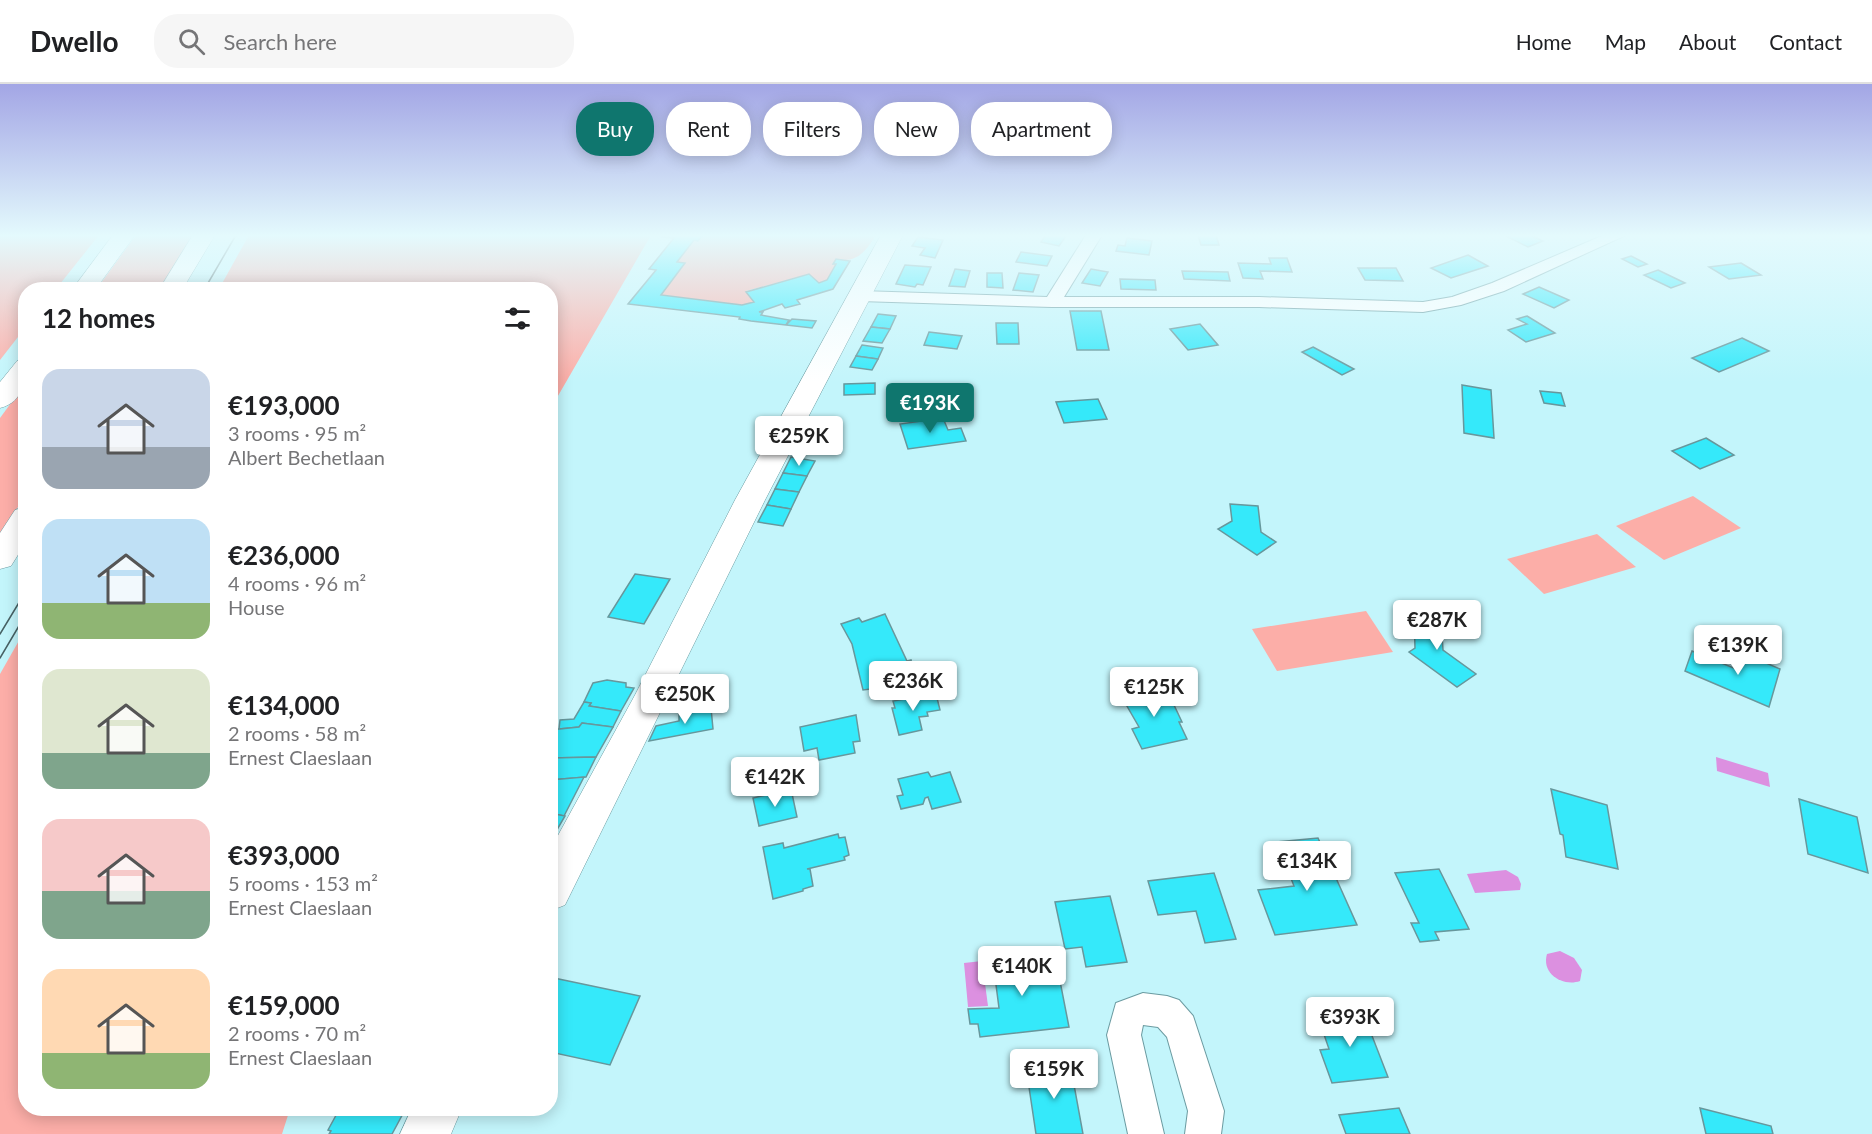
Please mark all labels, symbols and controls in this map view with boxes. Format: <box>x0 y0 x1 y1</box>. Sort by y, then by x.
search box <box>154 14 574 68</box>
text: Dwello <box>30 24 118 58</box>
icon: search <box>175 25 208 58</box>
text: Search here <box>223 28 337 55</box>
text: Home <box>1516 29 1572 54</box>
text: Map <box>1605 29 1646 54</box>
text: About <box>1679 29 1736 54</box>
text: Contact <box>1769 29 1842 54</box>
chip: Buy <box>576 102 654 156</box>
chip: Rent <box>666 102 751 156</box>
chip: Filters <box>763 102 862 156</box>
chip: New <box>874 102 959 156</box>
chip: Apartment <box>971 102 1112 156</box>
text: 12 homes <box>42 302 155 334</box>
icon: filters <box>501 302 534 335</box>
pin: €193K <box>888 383 972 434</box>
text: €193,000 <box>228 389 340 421</box>
text: €193K <box>900 390 960 414</box>
icon: home <box>90 393 162 465</box>
pin: €259K <box>757 416 841 467</box>
text: 3 rooms · 95 m² <box>228 421 366 445</box>
text: €259K <box>769 423 829 447</box>
text: Albert Bechetlaan <box>228 445 385 469</box>
text: €236,000 <box>228 539 340 571</box>
icon: home <box>90 543 162 615</box>
text: 4 rooms · 96 m² <box>228 571 366 595</box>
text: House <box>228 595 285 619</box>
pin: €287K <box>1395 600 1479 651</box>
text: €287K <box>1407 607 1467 631</box>
pin: €139K <box>1696 625 1780 676</box>
text: €139K <box>1708 632 1768 656</box>
pin: €236K <box>871 661 955 712</box>
pin: €125K <box>1112 667 1196 718</box>
text: €236K <box>883 668 943 692</box>
pin: €250K <box>643 674 727 725</box>
text: €125K <box>1124 674 1184 698</box>
text: €250K <box>655 681 715 705</box>
text: €134,000 <box>228 689 340 721</box>
icon: home <box>90 693 162 765</box>
text: 2 rooms · 58 m² <box>228 721 366 745</box>
text: Ernest Claeslaan <box>228 745 372 769</box>
pin: €142K <box>733 757 817 808</box>
text: €142K <box>745 764 805 788</box>
text: €393,000 <box>228 839 340 871</box>
pin: €134K <box>1265 841 1349 892</box>
icon: home <box>90 843 162 915</box>
text: €134K <box>1277 848 1337 872</box>
text: 5 rooms · 153 m² <box>228 871 378 895</box>
text: Ernest Claeslaan <box>228 895 372 919</box>
pin: €140K <box>980 946 1064 997</box>
text: €140K <box>992 953 1052 977</box>
text: €159,000 <box>228 989 340 1021</box>
icon: home <box>90 993 162 1065</box>
pin: €393K <box>1308 997 1392 1048</box>
text: €393K <box>1320 1004 1380 1028</box>
text: 2 rooms · 70 m² <box>228 1021 366 1045</box>
text: Ernest Claeslaan <box>228 1045 372 1069</box>
pin: €159K <box>1012 1049 1096 1100</box>
text: €159K <box>1024 1056 1084 1080</box>

